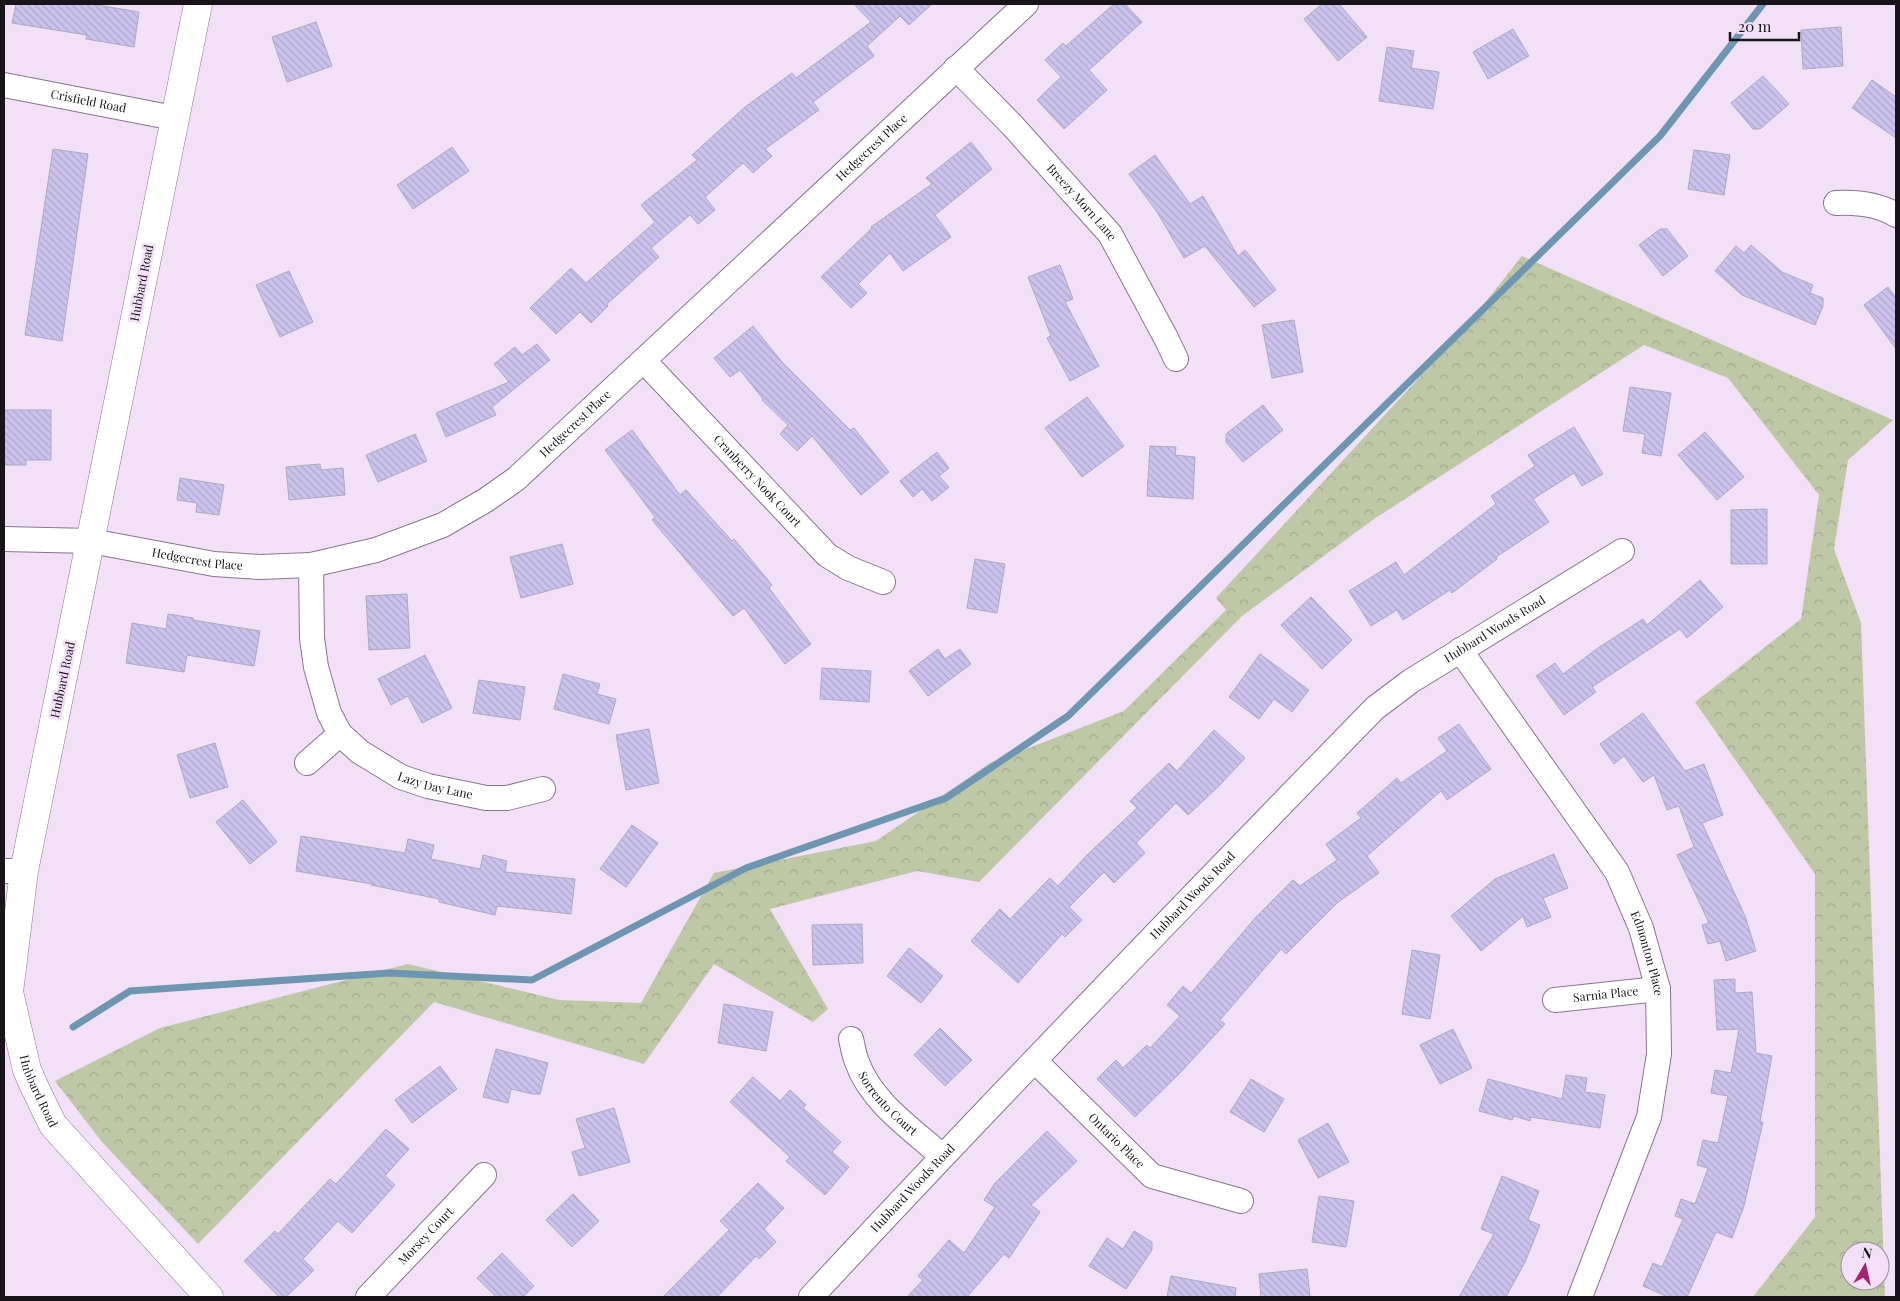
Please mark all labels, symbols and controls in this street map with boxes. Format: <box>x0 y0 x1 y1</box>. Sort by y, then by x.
scale bar <box>1730 10 1799 42</box>
text: 20 m <box>1738 16 1772 36</box>
street label: Crisfield Road <box>49 85 128 116</box>
street label: Hedgecrest Place <box>832 110 910 184</box>
street label: Breezy Morn Lane <box>1044 160 1121 243</box>
street label: Hubbard Road <box>126 243 156 323</box>
street label: Hedgecrest Place <box>536 386 614 460</box>
street label: Cranberry Nook Court <box>711 431 806 530</box>
street label: Hedgecrest Place <box>151 544 243 573</box>
street label: Hubbard Woods Road <box>1441 591 1548 666</box>
street label: Hubbard Road <box>46 640 78 719</box>
street label: Lazy Day Lane <box>396 767 474 802</box>
street label: Hubbard Woods Road <box>1146 848 1238 942</box>
street label: Edmonton Place <box>1628 908 1667 996</box>
street label: Sarnia Place <box>1572 982 1639 1005</box>
street label: Hubbard Road <box>17 1053 62 1130</box>
street label: Sorrento Court <box>855 1068 922 1139</box>
street label: Ontario Place <box>1085 1109 1149 1172</box>
street label: Hubbard Woods Road <box>867 1140 958 1235</box>
street label: Morsey Court <box>394 1203 457 1268</box>
north arrow <box>1840 1241 1890 1291</box>
text: N <box>1861 1242 1874 1263</box>

